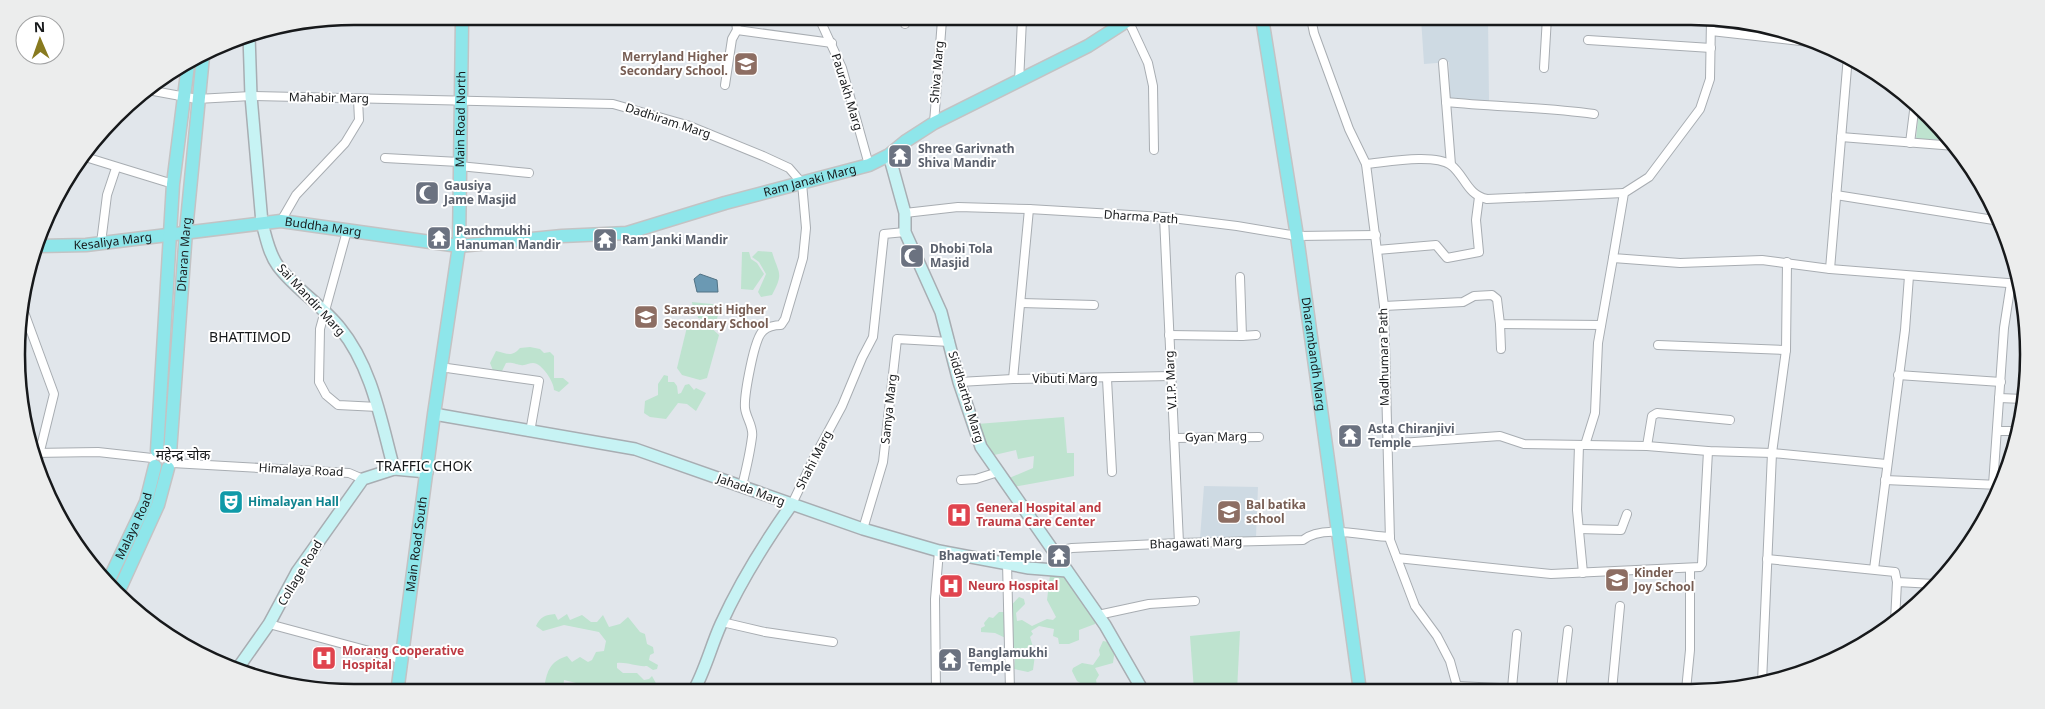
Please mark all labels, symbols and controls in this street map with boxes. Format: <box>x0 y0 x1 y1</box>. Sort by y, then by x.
north arrow <box>15 15 65 65</box>
text: N <box>34 17 46 36</box>
street label: Shiva Marg <box>925 40 948 104</box>
place label: Merryland Higher Secondary School. <box>620 48 729 79</box>
school or university icon: Merryland Higher Secondary School. <box>733 51 759 77</box>
street label: Paurakh Marg <box>828 51 867 132</box>
street label: Main Road North <box>451 71 469 168</box>
street label: Mahabir Marg <box>289 88 369 107</box>
street label: Dadhiram Marg <box>623 99 713 142</box>
place label: Shree Garivnath Shiva Mandir <box>918 140 1015 171</box>
temple icon: Shree Garivnath Shiva Mandir <box>887 143 913 169</box>
street label: Ram Janaki Marg <box>761 160 858 201</box>
place label: Gausiya Jame Masjid <box>443 177 516 208</box>
mosque icon: Gausiya Jame Masjid <box>414 180 440 206</box>
street label: Dharma Path <box>1103 205 1179 228</box>
street label: Buddha Marg <box>284 213 363 240</box>
street label: Dharan Marg <box>173 216 195 292</box>
place label: Panchmukhi Hanuman Mandir <box>456 222 561 253</box>
temple icon: Panchmukhi Hanuman Mandir <box>426 225 452 251</box>
temple icon: Ram Janki Mandir <box>592 227 618 253</box>
street label: Kesaliya Marg <box>73 228 153 253</box>
place label: Ram Janki Mandir <box>622 231 728 248</box>
place label: Dhobi Tola Masjid <box>930 240 993 271</box>
mosque icon: Dhobi Tola Masjid <box>899 243 925 269</box>
street label: Sai Mandir Marg <box>273 260 349 339</box>
street label: Dharambandh Marg <box>1298 296 1330 412</box>
place label: Saraswati Higher Secondary School <box>664 301 769 332</box>
school or university icon: Saraswati Higher Secondary School <box>633 304 659 330</box>
street label: Madhumara Path <box>1374 308 1393 406</box>
district label: BHATTIMOD <box>209 327 291 346</box>
street label: Siddhartha Marg <box>944 349 988 445</box>
street label: V.I.P. Marg <box>1160 350 1181 410</box>
street label: Vibuti Marg <box>1032 370 1098 387</box>
street label: Samya Marg <box>876 373 901 445</box>
place label: Asta Chiranjivi Temple <box>1368 420 1455 451</box>
temple icon: Asta Chiranjivi Temple <box>1337 423 1363 449</box>
street label: Shahi Marg <box>791 427 836 492</box>
street label: Gyan Marg <box>1185 427 1247 446</box>
district label: महेन्द्र चोक <box>156 445 210 464</box>
district label: TRAFFIC CHOK <box>376 456 472 475</box>
street label: Himalaya Road <box>258 459 344 480</box>
street label: Jahada Marg <box>714 469 788 510</box>
theatre icon: Himalayan Hall <box>218 489 244 515</box>
street label: Malaya Road <box>111 491 156 562</box>
place label: Himalayan Hall <box>248 493 339 510</box>
street label: Main Road South <box>401 495 431 593</box>
place label: Bal batika school <box>1246 496 1306 527</box>
place label: General Hospital and Trauma Care Center <box>976 499 1101 530</box>
school or university icon: Bal batika school <box>1216 499 1242 525</box>
hospital icon: General Hospital and Trauma Care Center <box>946 502 972 528</box>
street label: Bhagawati Marg <box>1149 532 1243 553</box>
street label: Collage Road <box>273 537 326 609</box>
temple icon: Bhagwati Temple <box>1046 543 1072 569</box>
place label: Bhagwati Temple <box>939 547 1042 564</box>
place label: Kinder Joy School <box>1633 564 1694 595</box>
school or university icon: Kinder Joy School <box>1604 567 1630 593</box>
hospital icon: Neuro Hospital <box>938 573 964 599</box>
place label: Neuro Hospital <box>968 577 1058 594</box>
place label: Morang Cooperative Hospital <box>342 642 464 673</box>
place label: Banglamukhi Temple <box>968 644 1048 675</box>
hospital icon: Morang Cooperative Hospital <box>311 645 337 671</box>
temple icon: Banglamukhi Temple <box>937 647 963 673</box>

